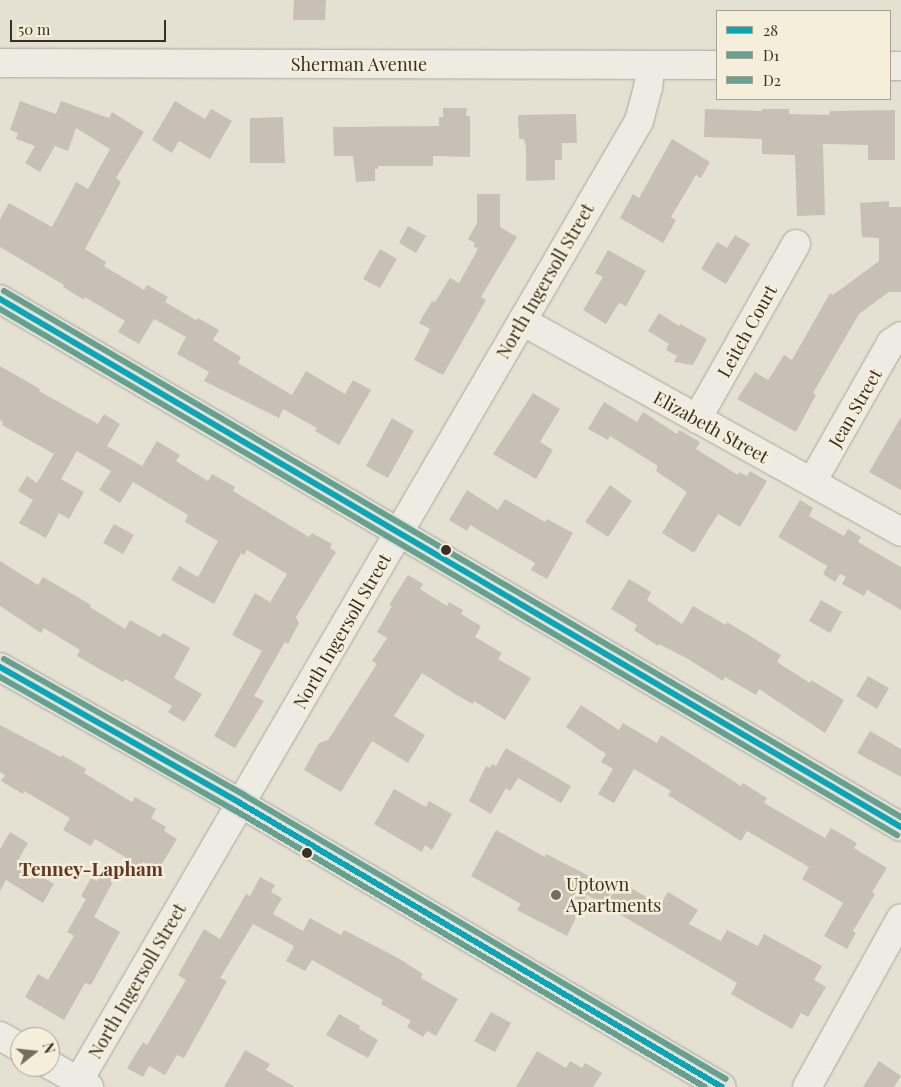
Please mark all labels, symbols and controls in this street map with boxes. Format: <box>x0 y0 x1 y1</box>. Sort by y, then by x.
scale bar <box>12 10 169 42</box>
legend <box>716 10 891 100</box>
text: 50 m <box>18 19 50 39</box>
text: 28 <box>763 20 778 40</box>
text: D1 <box>763 45 779 65</box>
street label: Sherman Avenue <box>291 53 427 75</box>
text: D2 <box>763 70 781 90</box>
street label: North Ingersoll Street <box>492 200 598 362</box>
street label: Leitch Court <box>713 281 781 381</box>
street label: Jean Street <box>824 365 886 451</box>
street label: Elizabeth Street <box>650 387 772 467</box>
unlabelled marker <box>441 545 451 555</box>
street label: North Ingersoll Street <box>289 550 395 712</box>
unlabelled marker <box>302 848 312 858</box>
district label: Tenney-Lapham <box>19 858 163 880</box>
place label: Uptown Apartments <box>566 874 661 916</box>
marker: Uptown Apartments <box>550 889 562 901</box>
street label: North Ingersoll Street <box>84 900 190 1062</box>
north arrow <box>10 1027 60 1077</box>
text: N <box>38 1041 59 1055</box>

